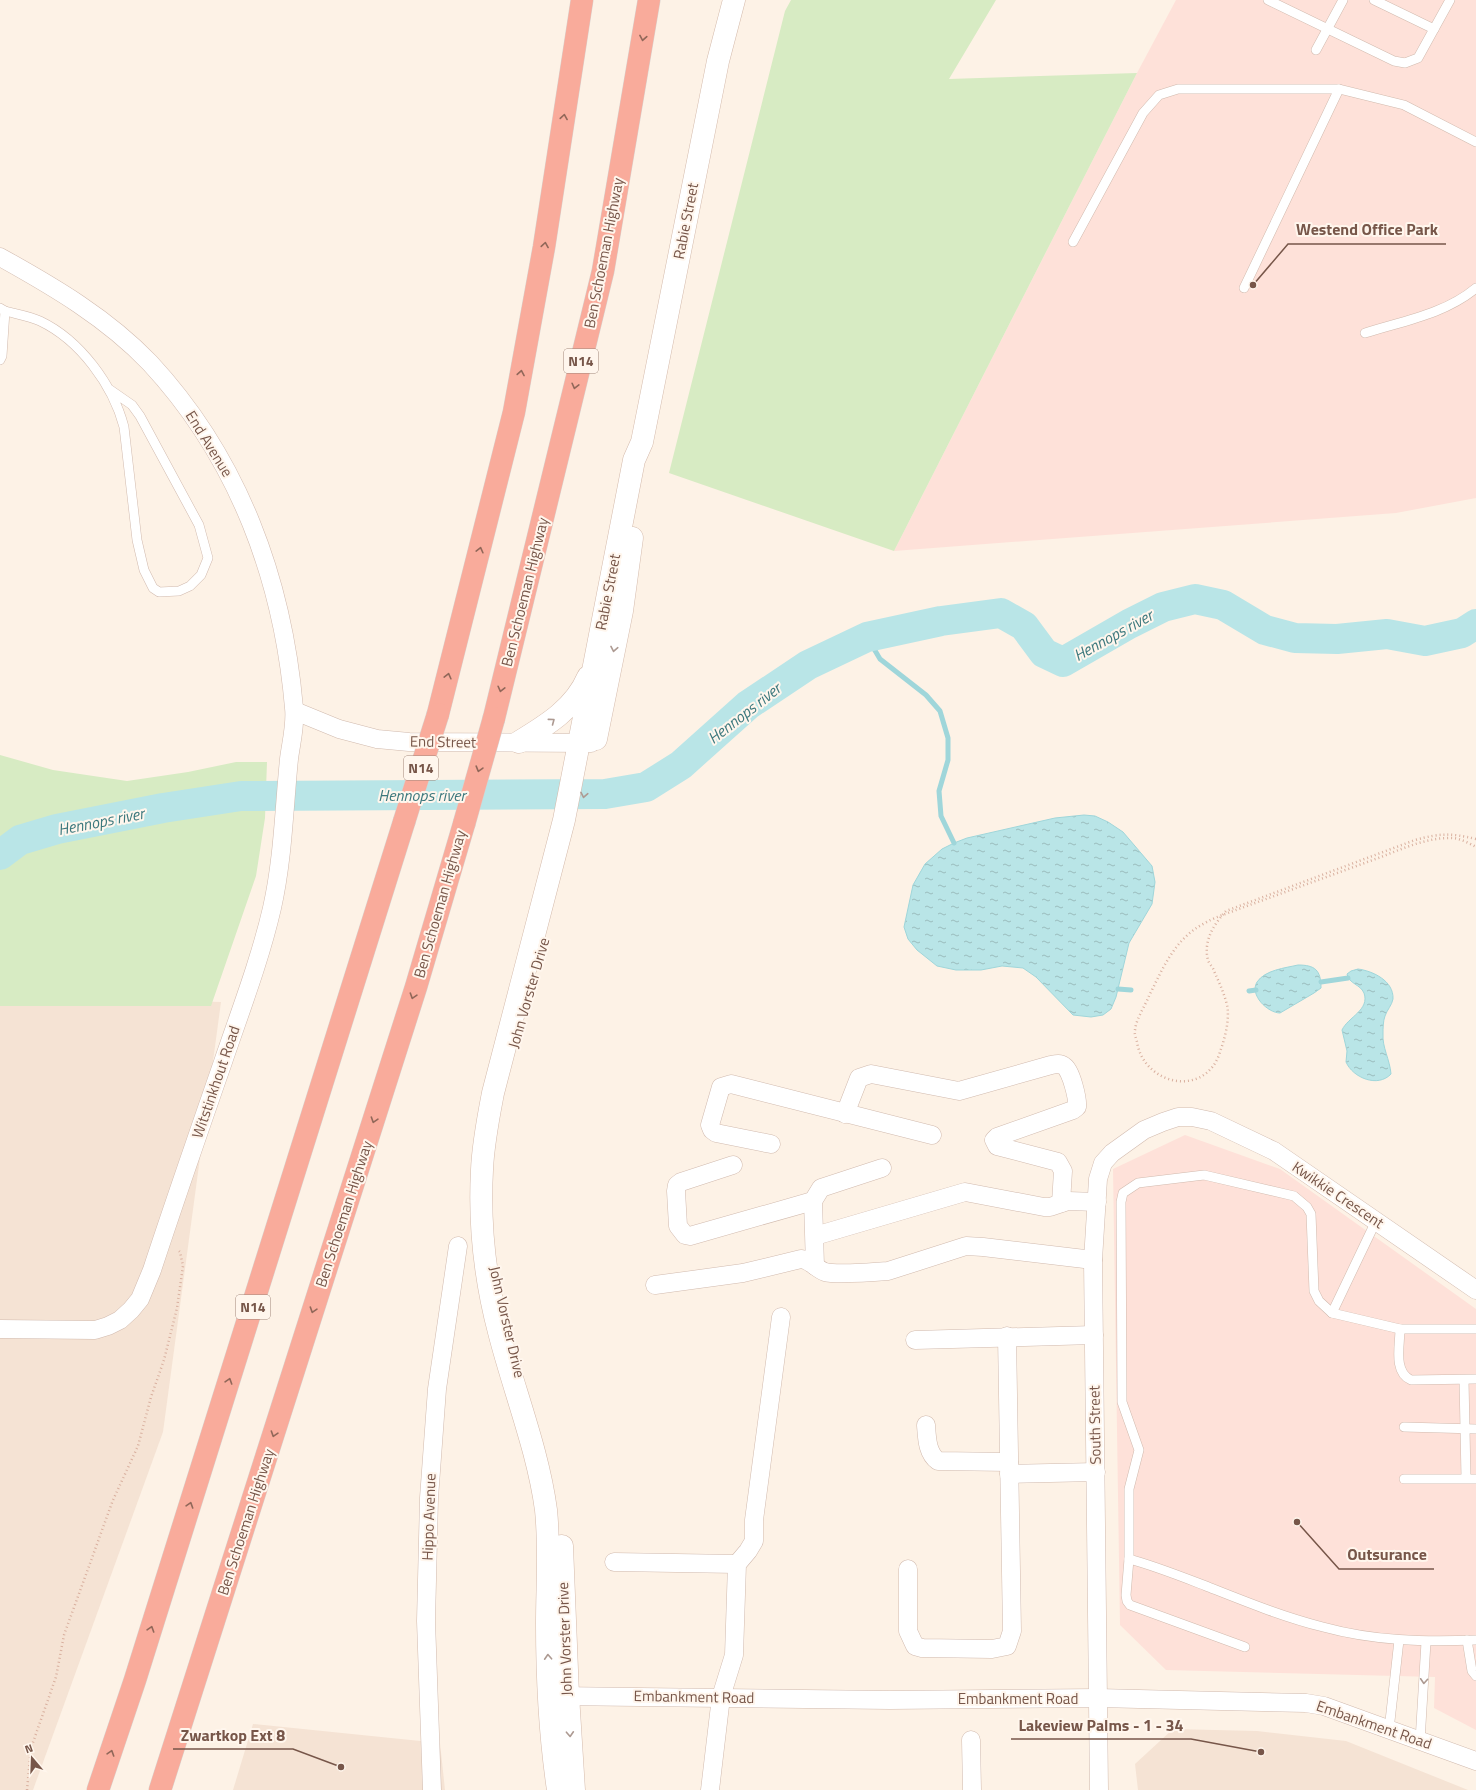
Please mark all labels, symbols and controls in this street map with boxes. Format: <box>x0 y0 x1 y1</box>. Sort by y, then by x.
one-way arrow <box>639 35 647 42</box>
one-way arrow <box>559 114 568 120</box>
street label: Ben Schoeman Highway <box>578 176 629 330</box>
street label: Rabie Street <box>667 180 704 261</box>
callout: Westend Office Park <box>1288 216 1446 244</box>
text: Westend Office Park <box>1296 217 1439 241</box>
one-way arrow <box>540 242 548 249</box>
road number: N14 <box>564 349 598 373</box>
one-way arrow <box>517 370 525 376</box>
one-way arrow <box>571 382 579 389</box>
street label: End Avenue <box>180 406 239 481</box>
street label: Ben Schoeman Highway <box>495 515 554 669</box>
one-way arrow <box>475 547 483 553</box>
street label: Rabie Street <box>589 551 626 632</box>
water label: Hennops river <box>1069 602 1159 667</box>
one-way arrow <box>611 646 619 652</box>
one-way arrow <box>443 673 452 680</box>
water label: Hennops river <box>702 675 787 749</box>
one-way arrow <box>497 686 505 692</box>
one-way arrow <box>548 718 555 726</box>
street label: End Street <box>410 729 477 754</box>
road number: N14 <box>404 756 438 780</box>
one-way arrow <box>475 765 484 772</box>
water label: Hennops river <box>378 783 468 807</box>
one-way arrow <box>581 792 589 798</box>
water label: Hennops river <box>56 801 148 841</box>
street label: Ben Schoeman Highway <box>407 827 472 981</box>
street label: John Vorster Drive <box>502 935 555 1051</box>
one-way arrow <box>410 992 418 999</box>
street label: Witstinkhout Road <box>186 1022 246 1141</box>
one-way arrow <box>370 1116 379 1123</box>
street label: Ben Schoeman Highway <box>309 1138 378 1290</box>
street label: Kwikkie Crescent <box>1288 1155 1389 1234</box>
street label: John Vorster Drive <box>483 1264 532 1380</box>
road number: N14 <box>236 1295 270 1319</box>
one-way arrow <box>310 1306 318 1313</box>
one-way arrow <box>224 1378 233 1385</box>
street label: South Street <box>1082 1384 1107 1465</box>
one-way arrow <box>270 1430 279 1437</box>
street label: Ben Schoeman Highway <box>211 1446 280 1598</box>
street label: Hippo Avenue <box>415 1473 442 1561</box>
one-way arrow <box>185 1502 194 1509</box>
callout: Outsurance <box>1339 1541 1434 1569</box>
text: Outsurance <box>1347 1542 1427 1566</box>
street label: John Vorster Drive <box>551 1582 578 1696</box>
one-way arrow <box>146 1626 155 1633</box>
one-way arrow <box>544 1654 552 1660</box>
one-way arrow <box>1419 1678 1428 1684</box>
street label: Embankment Road <box>633 1684 755 1709</box>
street label: Embankment Road <box>958 1687 1078 1710</box>
street label: Embankment Road <box>1313 1694 1435 1755</box>
callout: Lakeview Palms - 1 - 34 <box>1011 1711 1191 1739</box>
text: Lakeview Palms - 1 - 34 <box>1019 1713 1183 1737</box>
callout: Zwartkop Ext 8 <box>173 1721 293 1749</box>
text: Zwartkop Ext 8 <box>181 1723 285 1747</box>
one-way arrow <box>565 1731 574 1737</box>
north arrow <box>12 1738 52 1778</box>
text: N <box>23 1740 35 1757</box>
one-way arrow <box>106 1750 114 1757</box>

